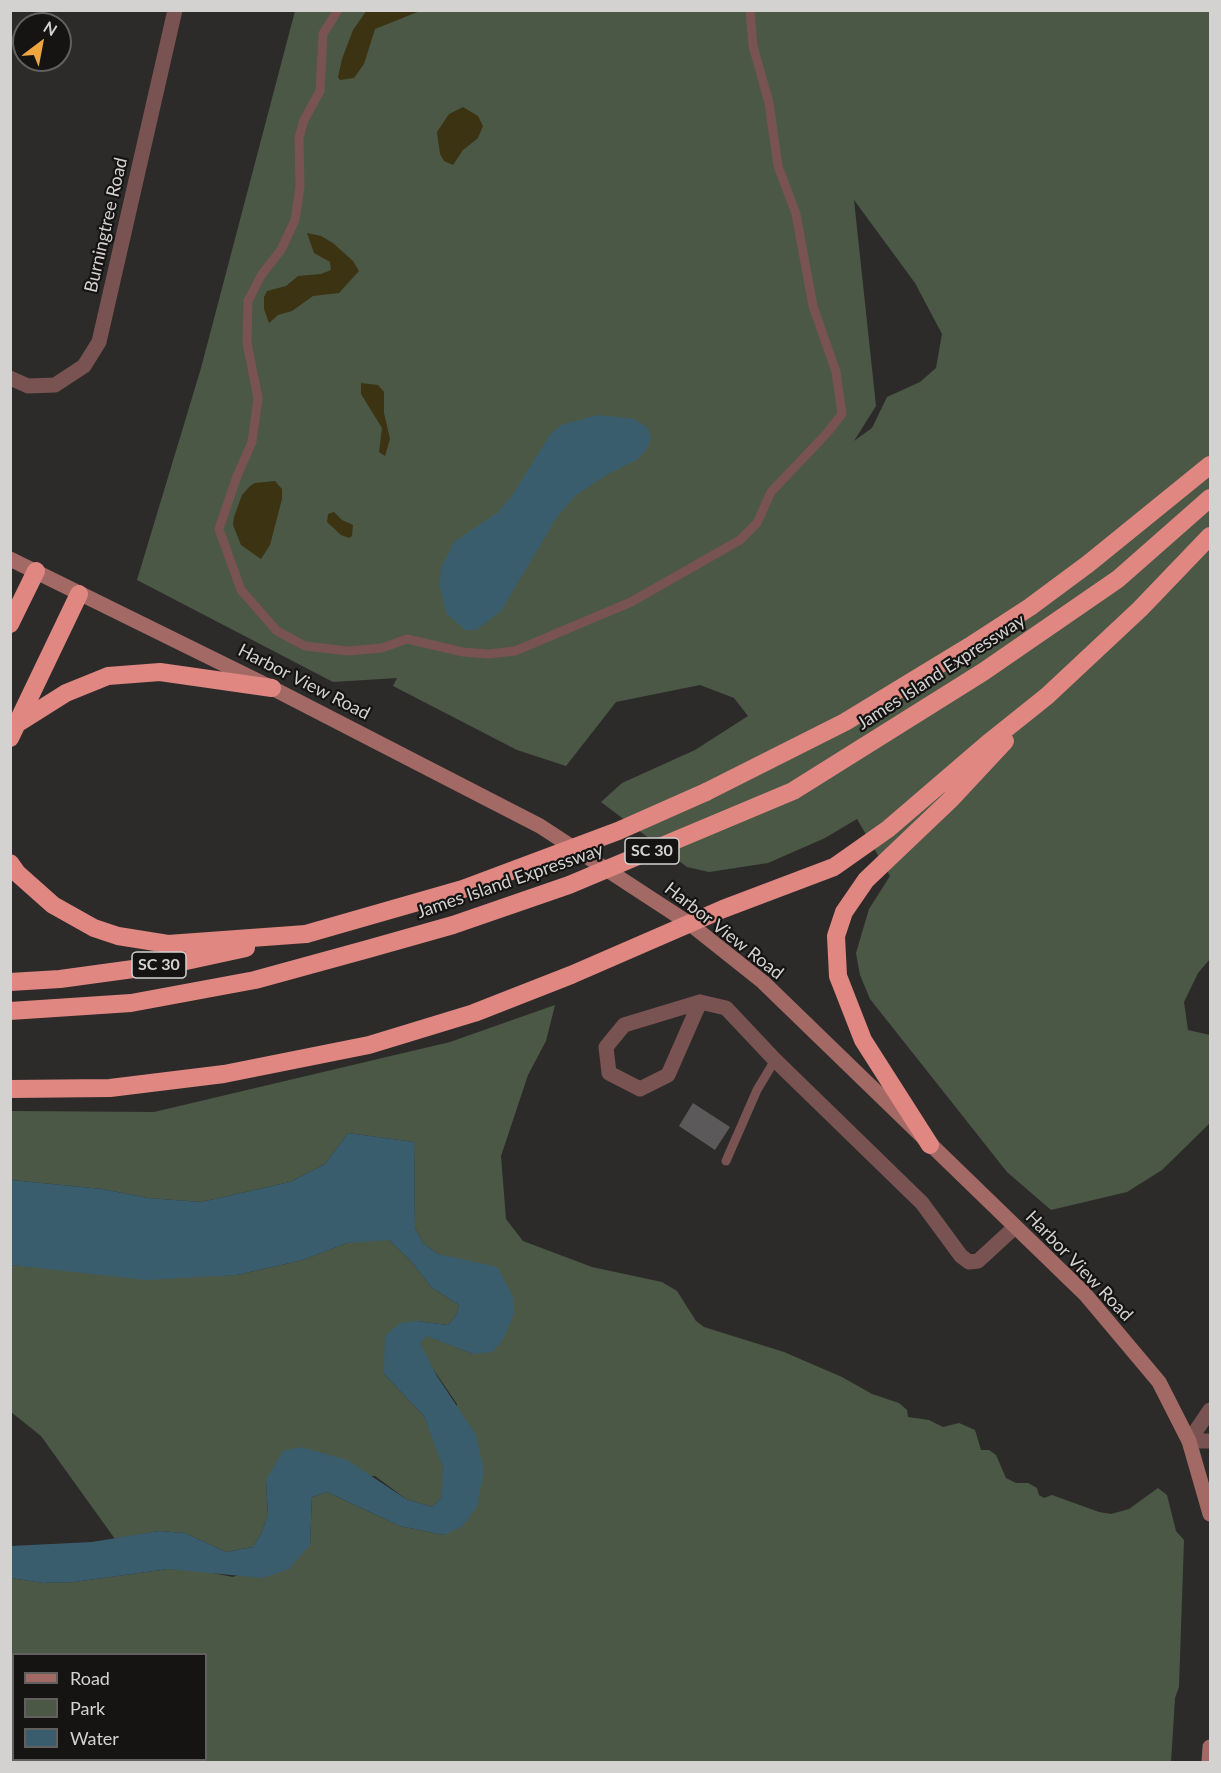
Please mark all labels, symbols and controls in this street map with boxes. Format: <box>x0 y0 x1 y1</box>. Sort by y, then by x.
north arrow <box>12 12 72 72</box>
text: N <box>40 17 61 39</box>
street label: Burningtree Road <box>80 155 132 295</box>
street label: James Island Expressway <box>853 610 1029 734</box>
street label: Harbor View Road <box>234 639 374 725</box>
road number: SC 30 <box>625 838 679 864</box>
street label: James Island Expressway <box>414 839 606 923</box>
street label: Harbor View Road <box>660 878 788 984</box>
road number: SC 30 <box>132 952 186 978</box>
street label: Harbor View Road <box>1021 1206 1137 1326</box>
legend <box>12 1653 207 1761</box>
text: Road <box>70 1667 110 1689</box>
text: Park <box>70 1697 105 1719</box>
text: Water <box>70 1727 119 1749</box>

